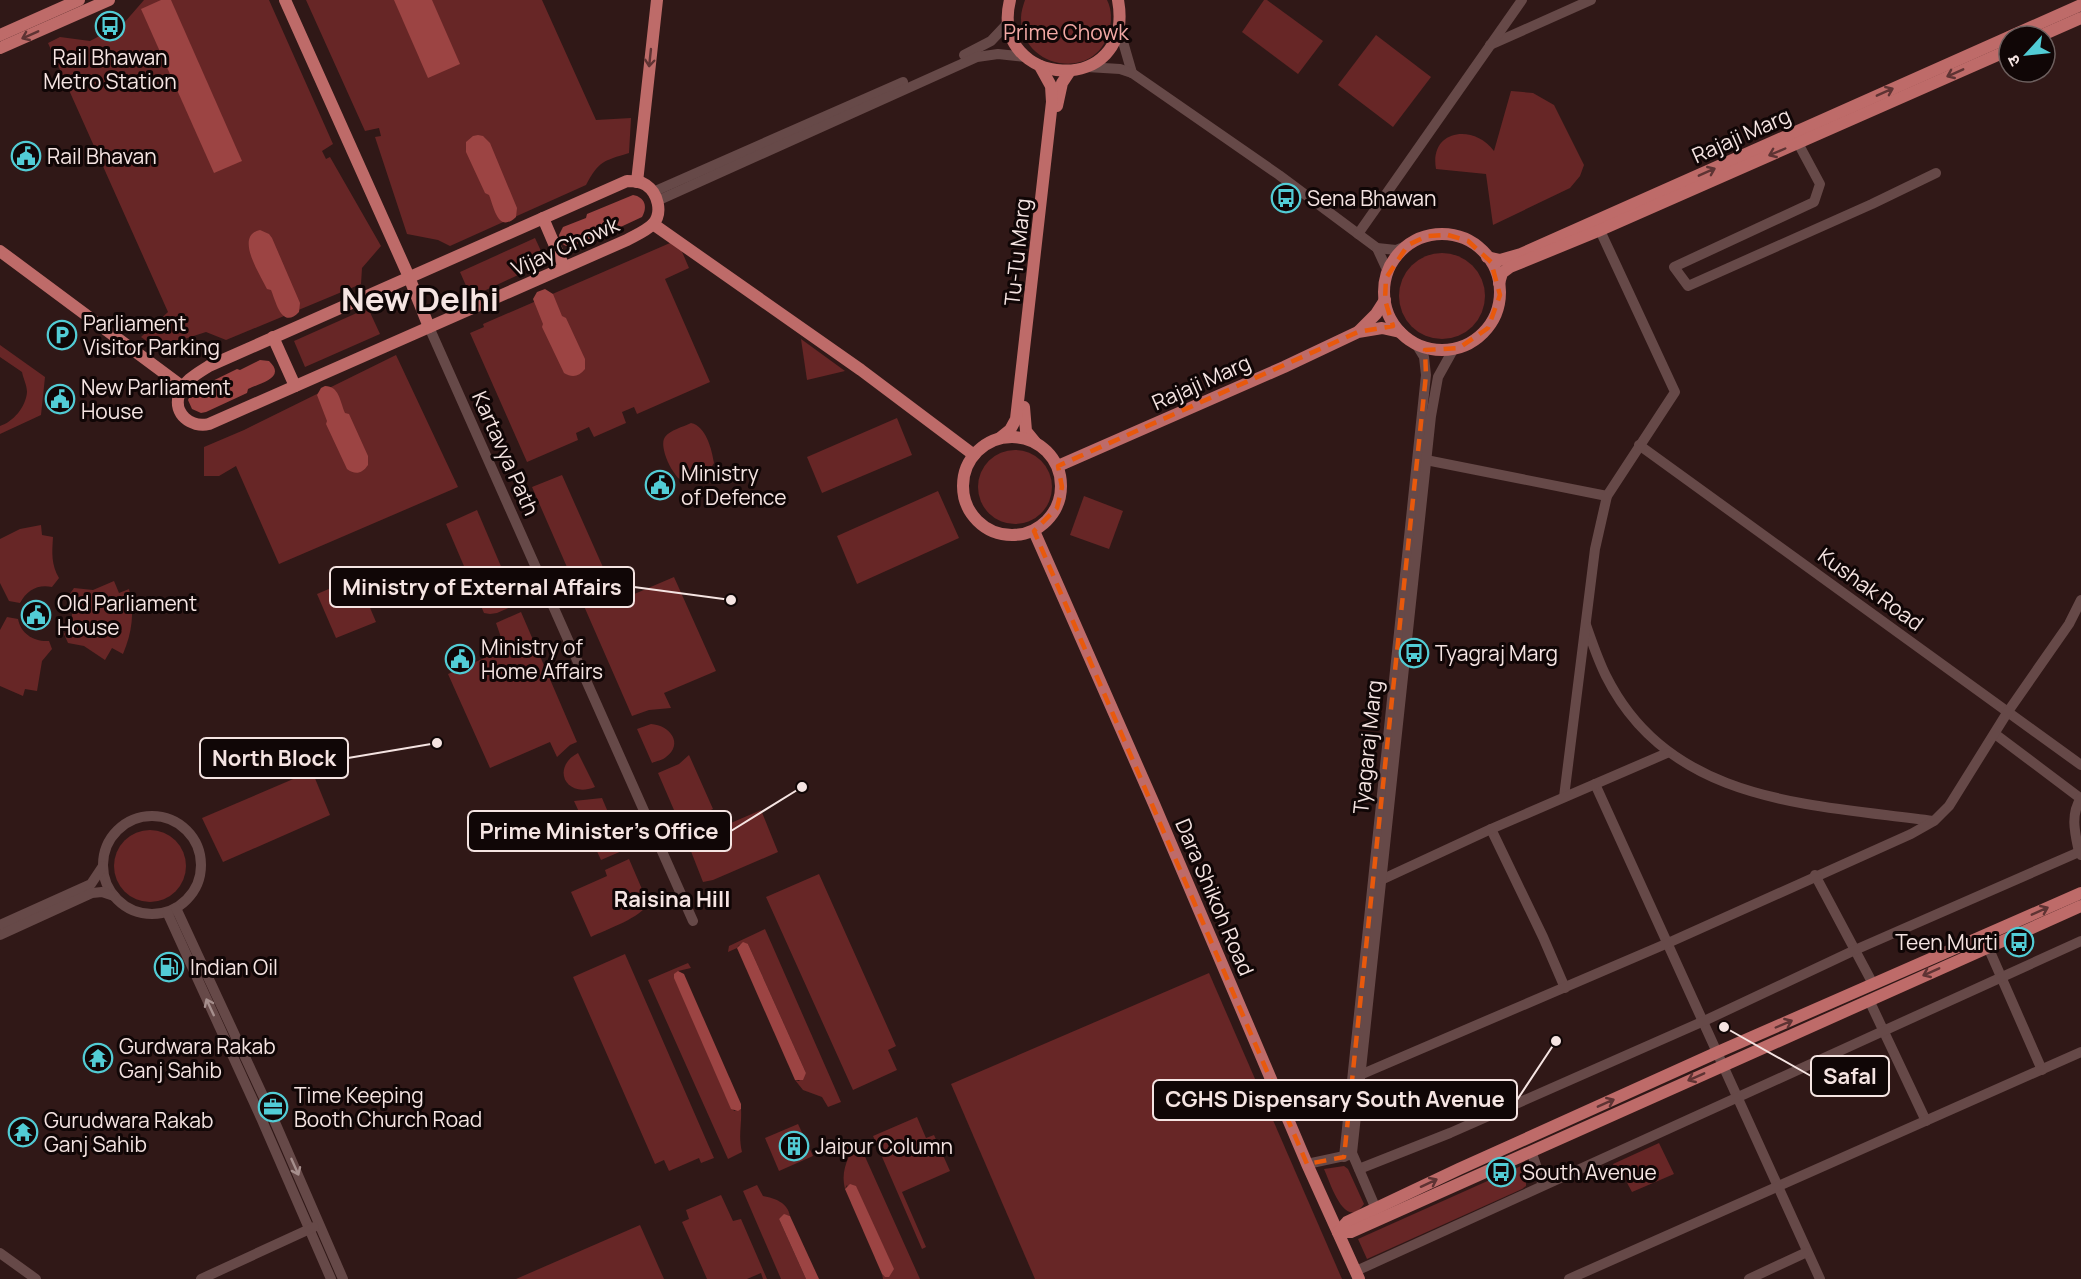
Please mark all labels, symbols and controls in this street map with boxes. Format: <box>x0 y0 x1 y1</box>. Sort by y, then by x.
bus stop icon: Rail Bhawan Metro Station <box>94 10 126 42</box>
park label: Prime Chowk <box>1003 18 1129 46</box>
north arrow <box>1997 24 2057 84</box>
one-way arrow <box>21 30 39 41</box>
place label: Rail Bhawan Metro Station <box>43 43 177 95</box>
one-way arrow <box>644 48 655 68</box>
text: उ <box>2001 51 2026 70</box>
one-way arrow <box>1947 68 1965 79</box>
one-way arrow <box>1875 86 1893 97</box>
street label: Rajaji Marg <box>1687 101 1795 169</box>
public building icon: Rail Bhavan <box>10 140 42 172</box>
place label: Rail Bhavan <box>47 142 157 170</box>
one-way arrow <box>1769 147 1787 159</box>
one-way arrow <box>1697 165 1715 177</box>
bus stop icon: Sena Bhawan <box>1270 182 1302 214</box>
place label: Sena Bhawan <box>1307 184 1436 212</box>
street label: Tu-Tu Marg <box>997 197 1037 307</box>
street label: Vijay Chowk <box>507 210 624 282</box>
district label: New Delhi <box>341 276 499 321</box>
place label: Parliament Visitor Parking <box>83 309 220 361</box>
parking icon: Parliament Visitor Parking <box>46 319 78 351</box>
street label: Rajaji Marg <box>1147 348 1255 416</box>
place label: New Parliament House <box>81 373 231 425</box>
public building icon: New Parliament House <box>44 383 76 415</box>
street label: Kartavya Path <box>466 386 546 520</box>
place label: Ministry of Defence <box>681 459 786 511</box>
public building icon: Ministry of Defence <box>644 469 676 501</box>
street label: Kushak Road <box>1813 541 1929 637</box>
callout: Ministry of External Affairs <box>330 567 634 607</box>
text: Ministry of External Affairs <box>342 572 622 602</box>
place label: Old Parliament House <box>57 589 197 641</box>
public building icon: Old Parliament House <box>20 599 52 631</box>
place label: Ministry of Home Affairs <box>481 633 603 685</box>
bus stop icon: Tyagraj Marg <box>1398 637 1430 669</box>
place label: Tyagraj Marg <box>1435 639 1558 667</box>
public building icon: Ministry of Home Affairs <box>444 643 476 675</box>
street label: Tyagaraj Marg <box>1346 679 1388 815</box>
callout: North Block <box>200 738 348 778</box>
text: North Block <box>212 743 337 773</box>
callout: Prime Minister's Office <box>468 811 731 851</box>
street label: Dara Shikoh Road <box>1169 814 1261 980</box>
text: Prime Minister's Office <box>479 816 719 846</box>
district label: Raisina Hill <box>614 884 730 914</box>
one-way arrow <box>2030 905 2048 917</box>
bus stop icon: Teen Murti <box>2003 926 2035 958</box>
place label: Teen Murti <box>1895 928 1998 956</box>
fuel station icon: Indian Oil <box>153 951 185 983</box>
place label: Indian Oil <box>190 953 278 981</box>
one-way arrow <box>1923 967 1941 978</box>
one-way arrow <box>204 999 216 1017</box>
one-way arrow <box>1775 1018 1793 1029</box>
place label: Gurdwara Rakab Ganj Sahib <box>119 1032 276 1084</box>
temple icon: Gurdwara Rakab Ganj Sahib <box>82 1042 114 1074</box>
callout: Safal <box>1811 1056 1889 1096</box>
text: Safal <box>1823 1061 1877 1091</box>
one-way arrow <box>1687 1072 1705 1084</box>
callout: CGHS Dispensary South Avenue <box>1153 1080 1517 1120</box>
place label: Time Keeping Booth Church Road <box>294 1081 482 1133</box>
text: CGHS Dispensary South Avenue <box>1165 1084 1505 1114</box>
office icon: Time Keeping Booth Church Road <box>257 1091 289 1123</box>
one-way arrow <box>1597 1097 1615 1109</box>
place label: Gurudwara Rakab Ganj Sahib <box>44 1106 213 1158</box>
temple icon: Gurudwara Rakab Ganj Sahib <box>7 1116 39 1148</box>
building icon: Jaipur Column <box>778 1130 810 1162</box>
place label: Jaipur Column <box>815 1132 953 1160</box>
bus stop icon: South Avenue <box>1485 1156 1517 1188</box>
one-way arrow <box>289 1157 301 1175</box>
place label: South Avenue <box>1522 1158 1657 1186</box>
one-way arrow <box>1419 1177 1437 1189</box>

